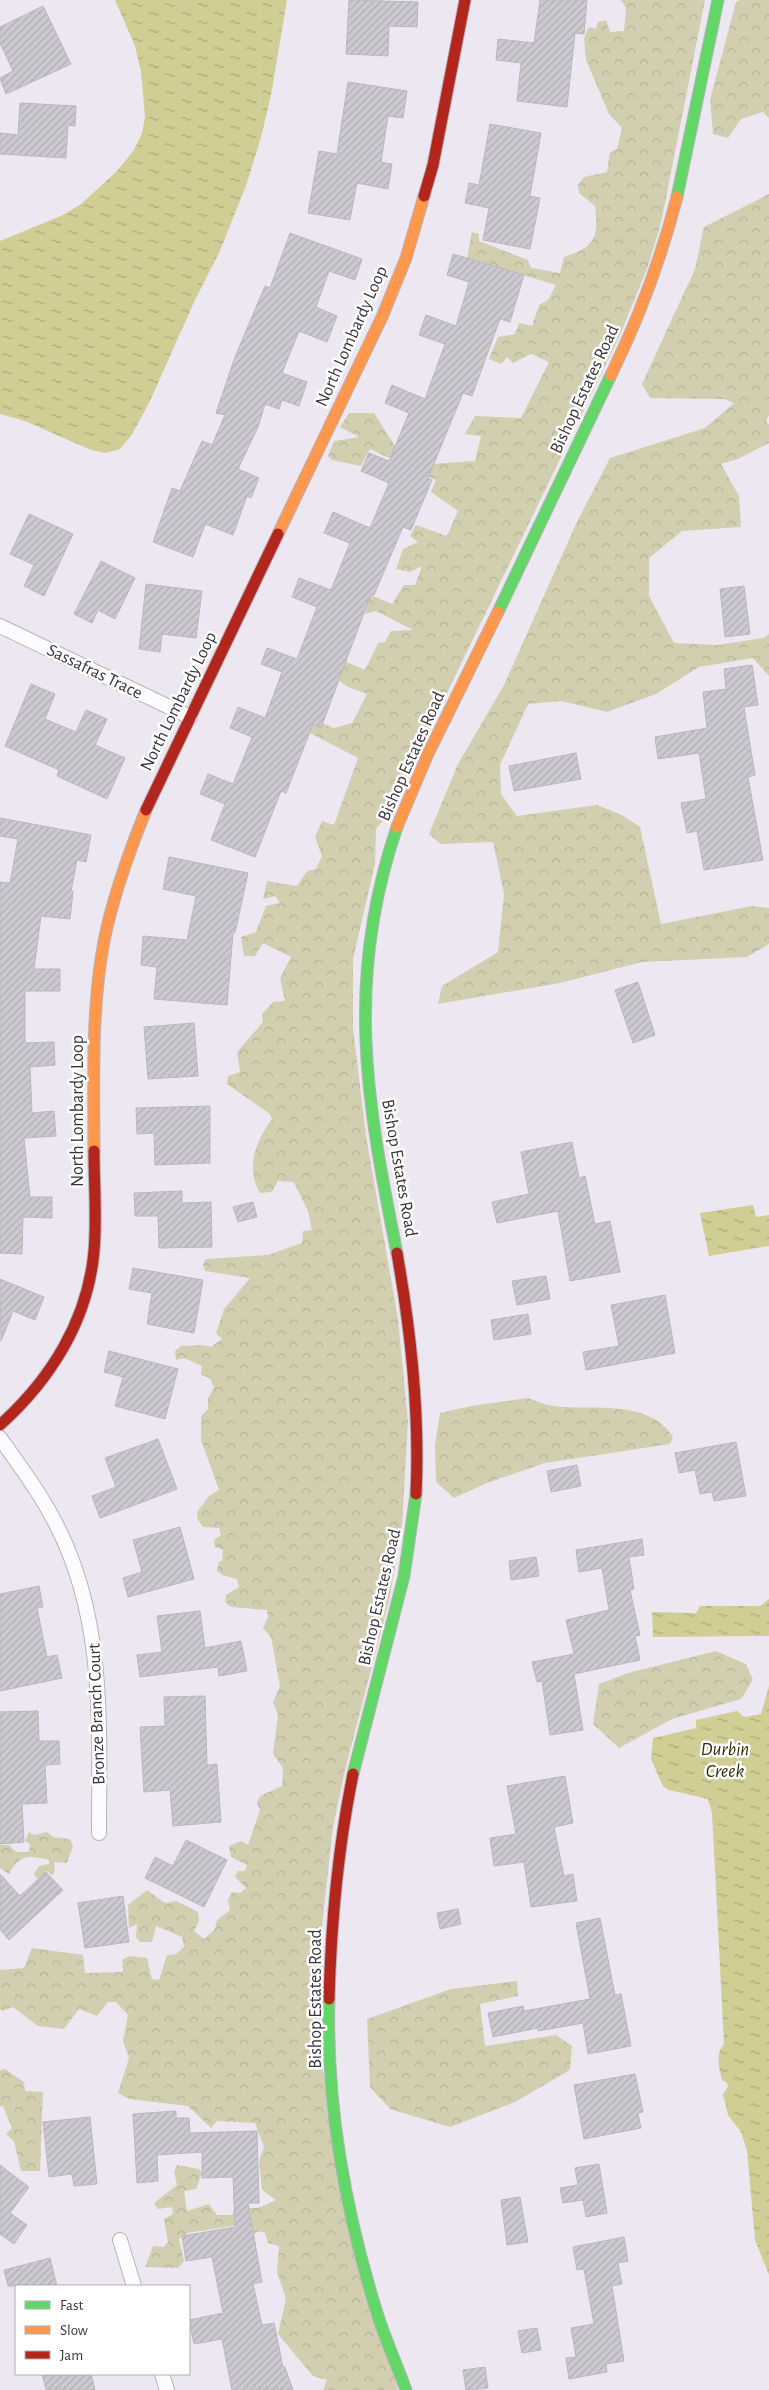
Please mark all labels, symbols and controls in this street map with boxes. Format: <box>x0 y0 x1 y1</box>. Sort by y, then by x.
street label: North Lombardy Loop <box>313 263 391 409</box>
street label: Bishop Estates Road <box>547 322 623 457</box>
street label: North Lombardy Loop <box>137 629 220 774</box>
street label: Sassafras Trace <box>44 641 145 703</box>
street label: Bishop Estates Road <box>375 689 449 824</box>
street label: North Lombardy Loop <box>69 1035 87 1187</box>
street label: Bishop Estates Road <box>378 1098 420 1238</box>
street label: Bishop Estates Road <box>355 1527 404 1667</box>
street label: Bronze Branch Court <box>86 1643 108 1785</box>
water label: Durbin Creek <box>701 1740 749 1781</box>
street label: Bishop Estates Road <box>307 1929 325 2069</box>
legend <box>15 2285 190 2375</box>
text: Fast <box>60 2298 84 2313</box>
text: Slow <box>60 2323 88 2338</box>
text: Jam <box>60 2348 83 2363</box>

